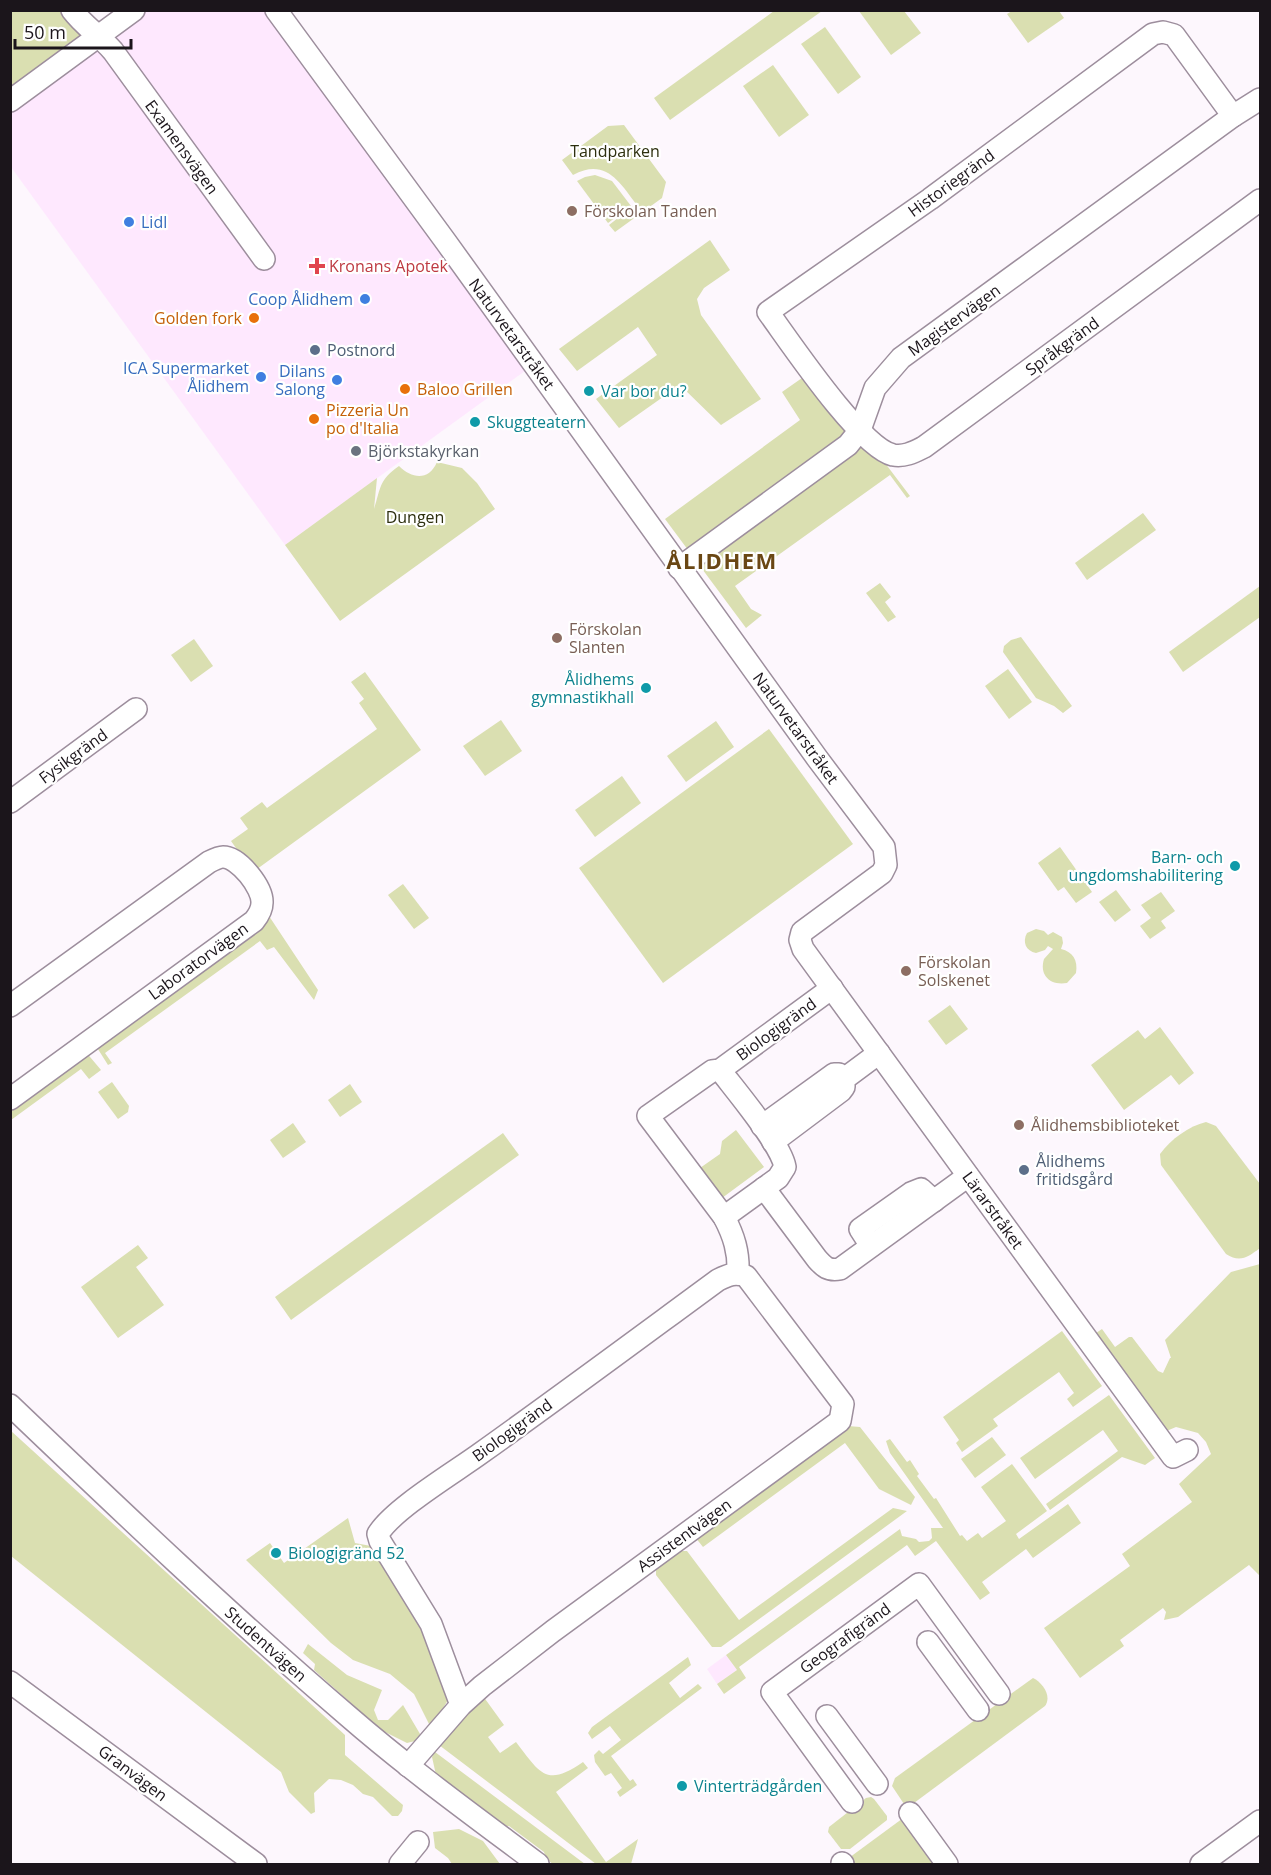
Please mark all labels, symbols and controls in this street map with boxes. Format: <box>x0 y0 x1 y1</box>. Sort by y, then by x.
scale bar <box>15 12 130 50</box>
text: 50 m <box>24 20 66 44</box>
street label: Examensvägen <box>140 95 224 199</box>
park label: Tandparken <box>570 140 660 162</box>
street label: Historiegränd <box>903 144 999 222</box>
place label: Förskolan Tanden <box>584 200 717 222</box>
marker: Förskolan Tanden <box>565 204 579 218</box>
place label: Lidl <box>141 211 167 233</box>
marker: Lidl <box>122 215 136 229</box>
place label: Kronans Apotek <box>329 255 448 277</box>
marker: Kronans Apotek <box>310 259 324 273</box>
street label: Naturvetarstråket <box>464 274 560 394</box>
street label: Magistervägen <box>903 279 1005 361</box>
place label: Coop Ålidhem <box>248 288 353 310</box>
marker: Coop Ålidhem <box>358 292 372 306</box>
place label: Golden fork <box>154 307 243 329</box>
marker: Golden fork <box>247 311 261 325</box>
street label: Språkgränd <box>1021 312 1103 380</box>
place label: Postnord <box>327 339 395 361</box>
marker: Postnord <box>308 343 322 357</box>
place label: ICA Supermarket Ålidhem <box>123 357 249 397</box>
place label: Dilans Salong <box>275 360 325 400</box>
marker: ICA Supermarket Ålidhem <box>254 370 268 384</box>
marker: Dilans Salong <box>330 373 344 387</box>
place label: Baloo Grillen <box>417 378 513 400</box>
place label: Var bor du? <box>601 380 687 402</box>
marker: Baloo Grillen <box>398 382 412 396</box>
marker: Var bor du? <box>582 384 596 398</box>
place label: Pizzeria Un po d'Italia <box>326 399 409 439</box>
place label: Skuggteatern <box>487 411 586 433</box>
marker: Pizzeria Un po d'Italia <box>307 412 321 426</box>
marker: Skuggteatern <box>468 415 482 429</box>
place label: Björkstakyrkan <box>368 440 479 462</box>
marker: Björkstakyrkan <box>349 444 363 458</box>
park label: Dungen <box>386 506 444 528</box>
district label: ÅLIDHEM <box>666 545 778 575</box>
place label: Förskolan Slanten <box>569 618 642 658</box>
marker: Förskolan Slanten <box>550 631 564 645</box>
place label: Ålidhems gymnastikhall <box>531 668 634 708</box>
street label: Naturvetarstråket <box>748 668 844 788</box>
marker: Ålidhems gymnastikhall <box>639 681 653 695</box>
street label: Fysikgränd <box>34 724 112 788</box>
place label: Barn- och ungdomshabilitering <box>1068 846 1223 886</box>
marker: Barn- och ungdomshabilitering <box>1228 859 1242 873</box>
street label: Laboratorvägen <box>144 917 252 1005</box>
place label: Förskolan Solskenet <box>918 951 991 991</box>
marker: Förskolan Solskenet <box>899 964 913 978</box>
street label: Biologigränd <box>731 992 821 1066</box>
place label: Ålidhemsbiblioteket <box>1031 1114 1180 1136</box>
marker: Ålidhemsbiblioteket <box>1012 1118 1026 1132</box>
place label: Ålidhems fritidsgård <box>1036 1150 1113 1190</box>
marker: Ålidhems fritidsgård <box>1017 1163 1031 1177</box>
street label: Lärarstråket <box>957 1167 1029 1254</box>
street label: Biologigränd <box>467 1393 557 1467</box>
street label: Assistentvägen <box>632 1493 736 1577</box>
place label: Biologigränd 52 <box>288 1542 405 1564</box>
marker: Biologigränd 52 <box>269 1546 283 1560</box>
street label: Geografigränd <box>795 1598 895 1678</box>
street label: Studentvägen <box>220 1601 312 1687</box>
street label: Granvägen <box>94 1740 172 1806</box>
place label: Vinterträdgården <box>694 1775 822 1797</box>
marker: Vinterträdgården <box>675 1779 689 1793</box>

